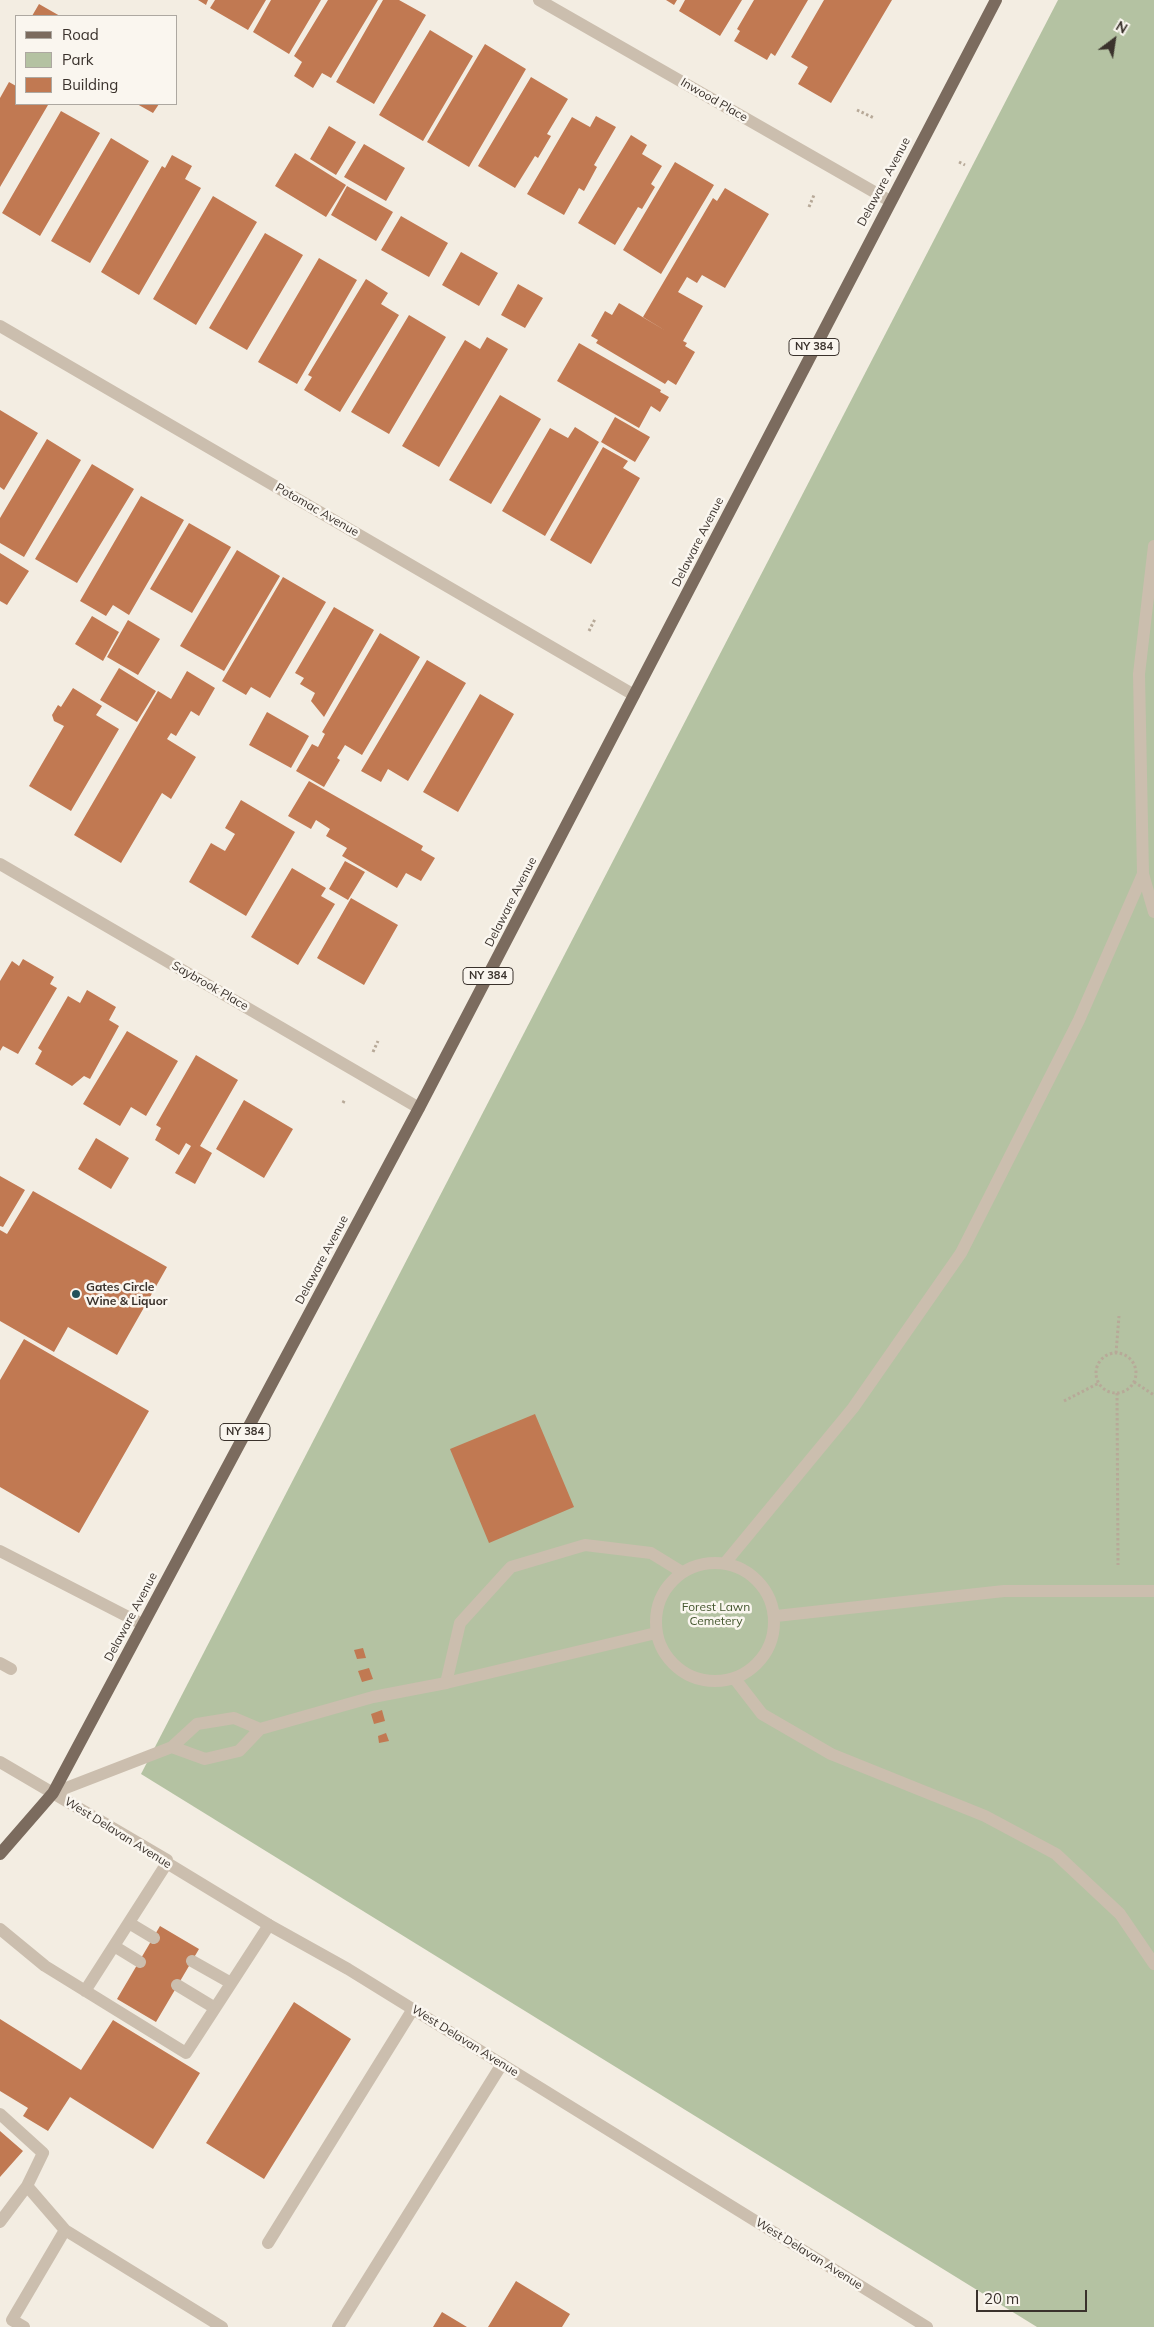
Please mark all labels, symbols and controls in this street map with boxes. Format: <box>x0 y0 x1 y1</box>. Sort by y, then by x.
legend <box>15 15 178 105</box>
north arrow <box>1089 15 1139 65</box>
text: N <box>1113 17 1131 38</box>
text: Road <box>62 25 99 44</box>
text: Park <box>62 50 94 69</box>
text: Building <box>62 75 118 94</box>
street label: Inwood Place <box>678 75 750 125</box>
street label: Delaware Avenue <box>854 135 914 229</box>
road number: NY 384 <box>789 338 839 356</box>
street label: Potomac Avenue <box>273 480 361 540</box>
street label: Delaware Avenue <box>669 495 727 589</box>
street label: Delaware Avenue <box>482 855 540 949</box>
street label: Saybrook Place <box>169 958 251 1014</box>
road number: NY 384 <box>463 968 513 984</box>
street label: Delaware Avenue <box>292 1213 352 1307</box>
place label: Gates Circle Wine & Liquor <box>86 1280 167 1308</box>
marker: Gates Circle Wine & Liquor <box>70 1288 82 1300</box>
road number: NY 384 <box>220 1424 270 1440</box>
street label: Delaware Avenue <box>101 1570 161 1664</box>
park label: Forest Lawn Cemetery <box>682 1600 750 1628</box>
street label: West Delavan Avenue <box>62 1794 174 1872</box>
street label: West Delavan Avenue <box>409 2002 521 2080</box>
street label: West Delavan Avenue <box>753 2215 865 2293</box>
scale bar <box>979 2280 1090 2312</box>
text: 20 m <box>984 2289 1019 2308</box>

